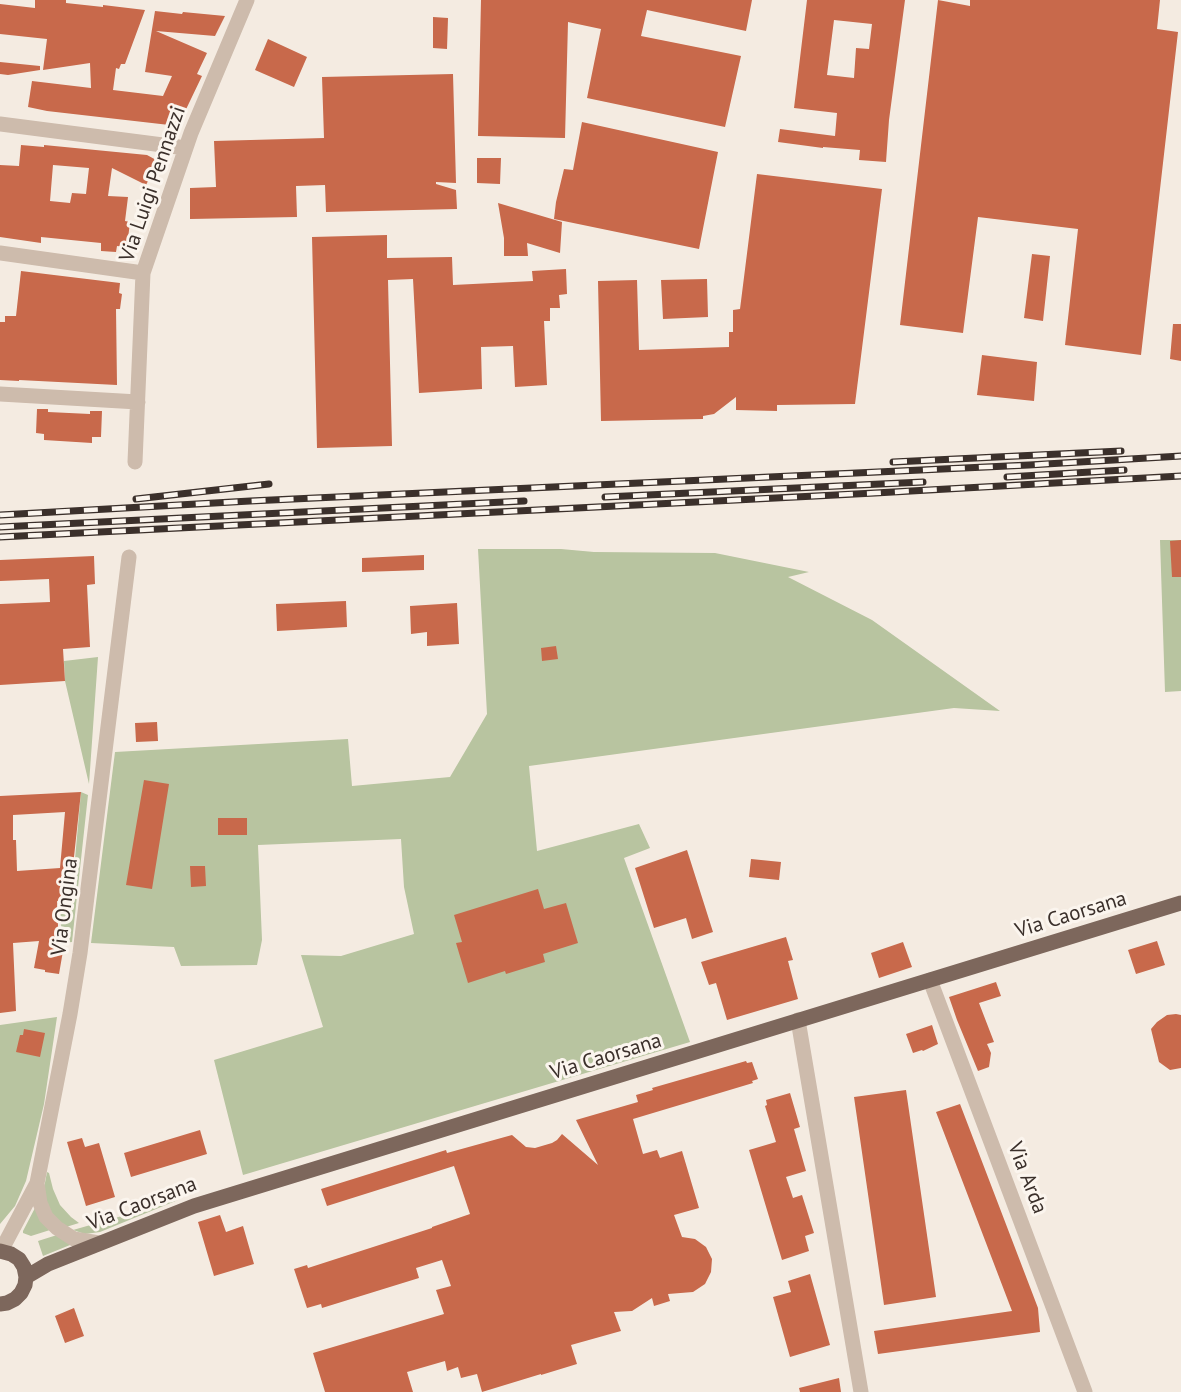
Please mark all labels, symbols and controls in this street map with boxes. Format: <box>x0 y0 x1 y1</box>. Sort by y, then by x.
street label: Via Luigi Pennazzi <box>115 103 191 265</box>
street label: Via Ongina <box>47 857 83 957</box>
street label: Via Caorsana <box>1012 886 1130 944</box>
street label: Via Caorsana <box>547 1028 665 1086</box>
street label: Via Arda <box>1002 1139 1052 1217</box>
street label: Via Caorsana <box>84 1172 200 1236</box>

